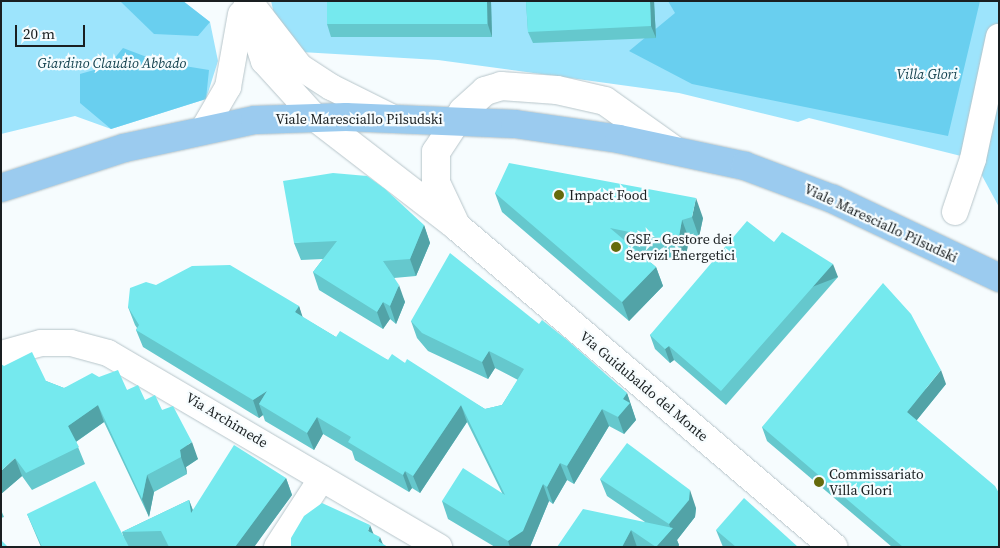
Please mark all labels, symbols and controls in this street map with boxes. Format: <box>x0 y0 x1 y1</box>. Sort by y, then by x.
scale bar <box>18 15 88 47</box>
text: 20 m <box>23 23 55 44</box>
park label: Giardino Claudio Abbado <box>38 55 186 71</box>
park label: Villa Glori <box>897 66 957 82</box>
street label: Viale Maresciallo Pilsudski <box>275 111 443 127</box>
street label: Viale Maresciallo Pilsudski <box>802 180 960 266</box>
place label: Impact Food <box>569 187 647 203</box>
marker: Impact Food <box>553 189 565 201</box>
place label: GSE - Gestore dei Servizi Energetici <box>626 231 735 264</box>
marker: GSE - Gestore dei Servizi Energetici <box>610 241 622 253</box>
street label: Via Guidubaldo del Monte <box>576 327 712 445</box>
street label: Via Archimede <box>183 389 271 451</box>
place label: Commissariato Villa Glori <box>829 466 924 498</box>
marker: Commissariato Villa Glori <box>813 476 825 488</box>

